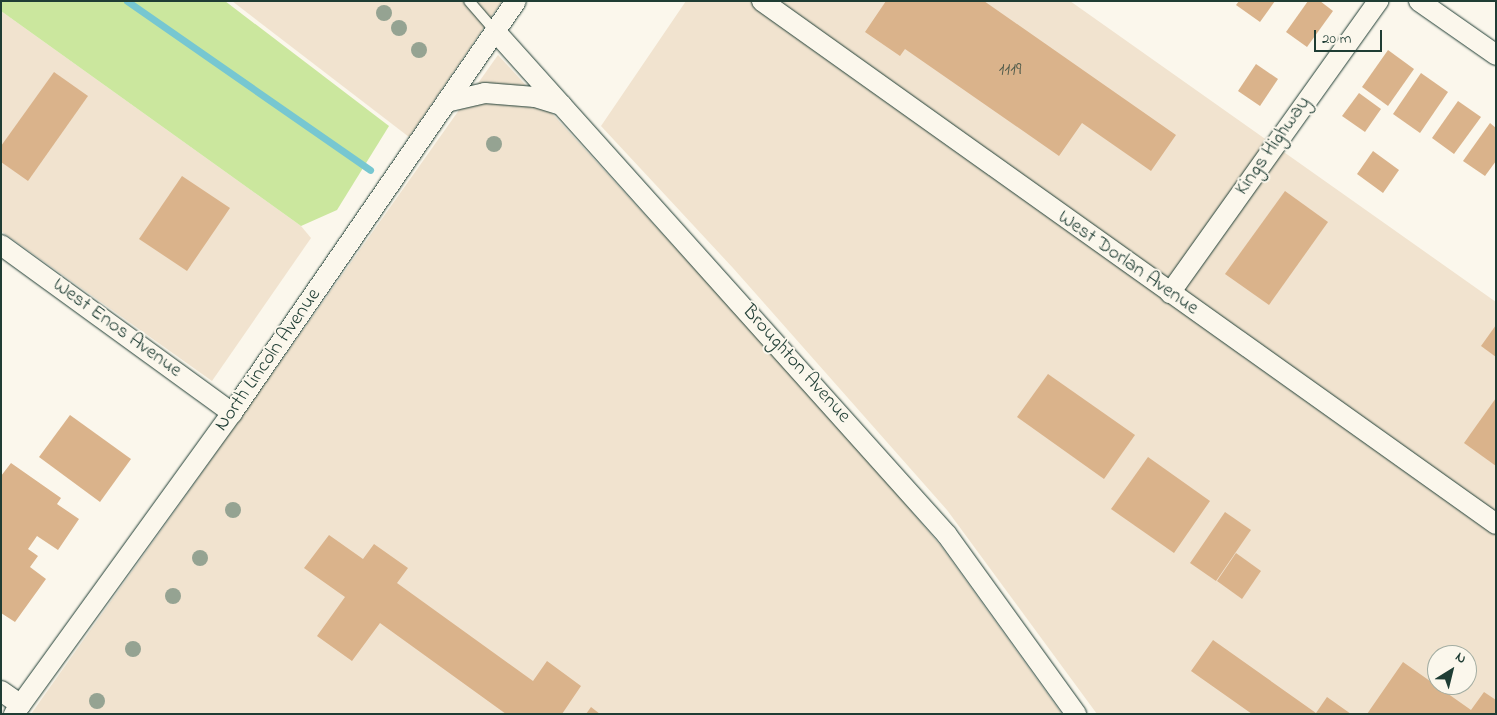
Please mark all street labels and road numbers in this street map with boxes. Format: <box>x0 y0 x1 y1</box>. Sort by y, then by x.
street label: Kings Highway <box>1230 92 1316 200</box>
street label: West Dorlan Avenue <box>1053 205 1203 321</box>
street label: West Enos Avenue <box>48 273 186 383</box>
street label: North Lincoln Avenue <box>210 284 326 436</box>
street label: Broughton Avenue <box>737 300 855 428</box>

